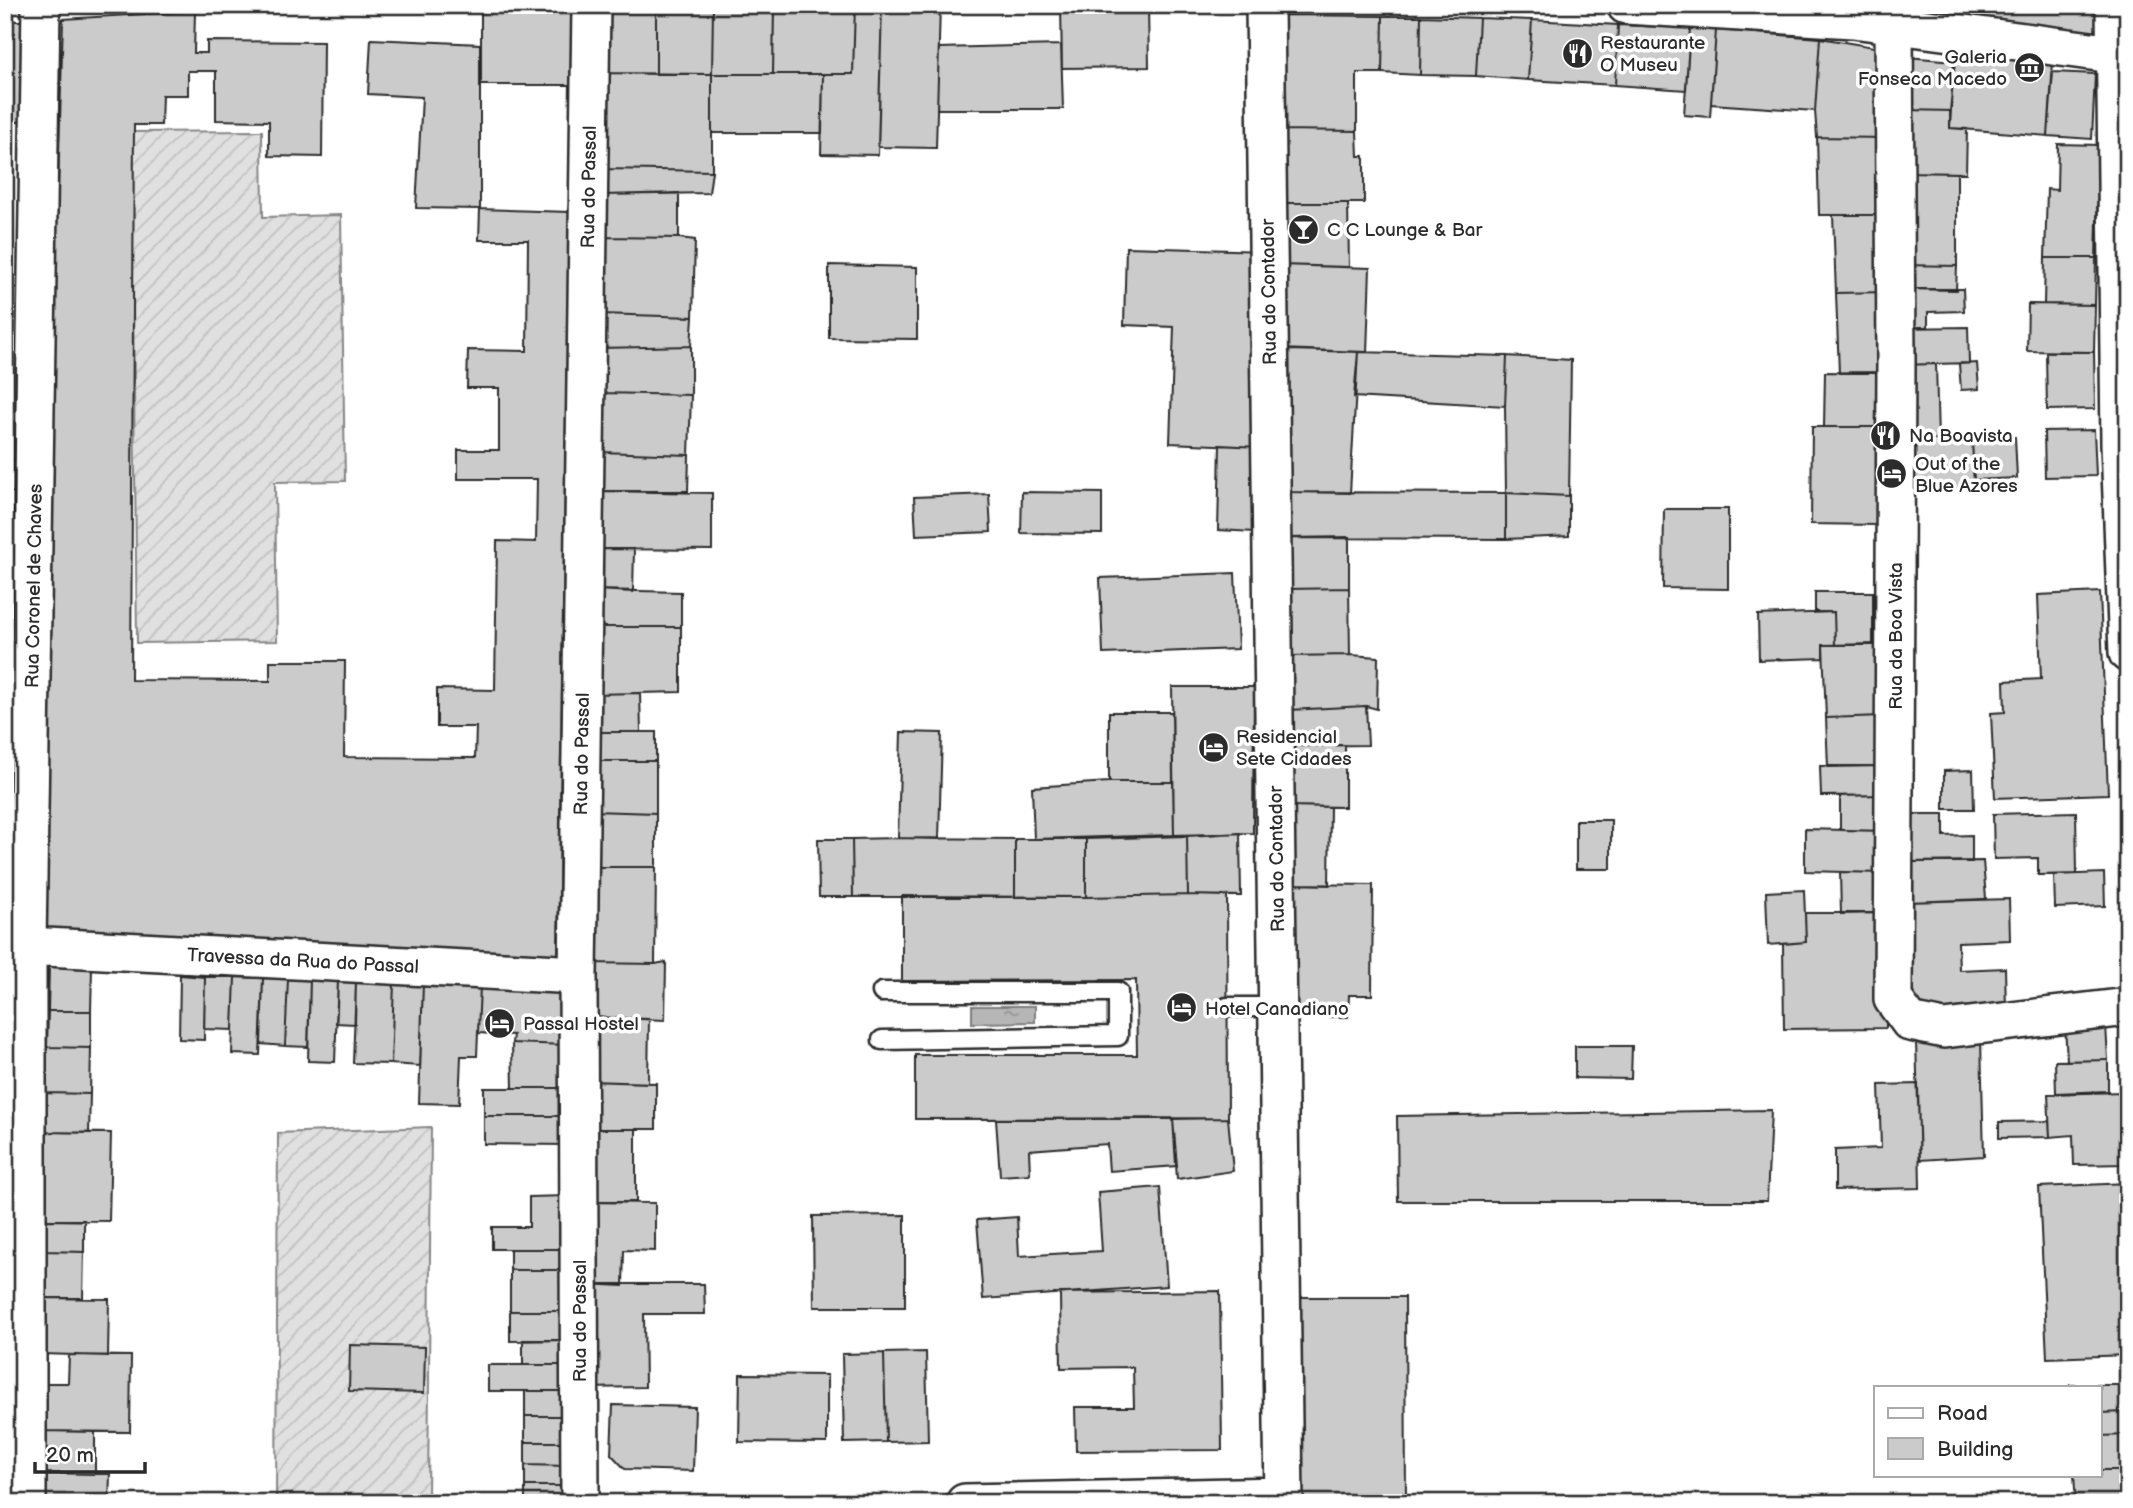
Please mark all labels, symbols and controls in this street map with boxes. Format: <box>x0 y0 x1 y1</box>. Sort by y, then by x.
place label: Restaurante O Museu <box>1600 32 1705 77</box>
restaurant icon: Restaurante O Museu <box>1560 36 1594 70</box>
place label: Galeria Fonseca Macedo <box>1858 46 2007 91</box>
museum icon: Galeria Fonseca Macedo <box>2013 50 2047 84</box>
street label: Rua do Passal <box>577 126 602 248</box>
bar icon: C C Lounge & Bar <box>1287 212 1321 246</box>
street label: Rua do Contador <box>1257 217 1282 365</box>
place label: C C Lounge & Bar <box>1327 219 1483 242</box>
restaurant icon: Na Boavista <box>1869 418 1903 452</box>
place label: Na Boavista <box>1909 425 2013 448</box>
place label: Out of the Blue Azores <box>1915 453 2018 498</box>
hotel icon: Out of the Blue Azores <box>1875 457 1909 491</box>
street label: Rua Coronel de Chaves <box>21 484 48 688</box>
street label: Rua da Boa Vista <box>1885 562 1908 710</box>
street label: Rua do Passal <box>570 693 595 815</box>
place label: Residencial Sete Cidades <box>1236 726 1352 771</box>
hotel icon: Residencial Sete Cidades <box>1196 730 1230 764</box>
street label: Rua do Contador <box>1265 784 1290 932</box>
street label: Travessa da Rua do Passal <box>187 944 419 979</box>
hotel icon: Hotel Canadiano <box>1165 991 1199 1025</box>
place label: Hotel Canadiano <box>1205 998 1349 1021</box>
hotel icon: Passal Hostel <box>483 1006 517 1040</box>
place label: Passal Hostel <box>523 1013 639 1036</box>
street label: Rua do Passal <box>569 1260 592 1382</box>
legend <box>1874 1386 2102 1476</box>
text: Road <box>1937 1401 1988 1426</box>
scale bar <box>35 1431 145 1475</box>
text: Building <box>1937 1437 2013 1462</box>
text: 20 m <box>46 1443 94 1468</box>

